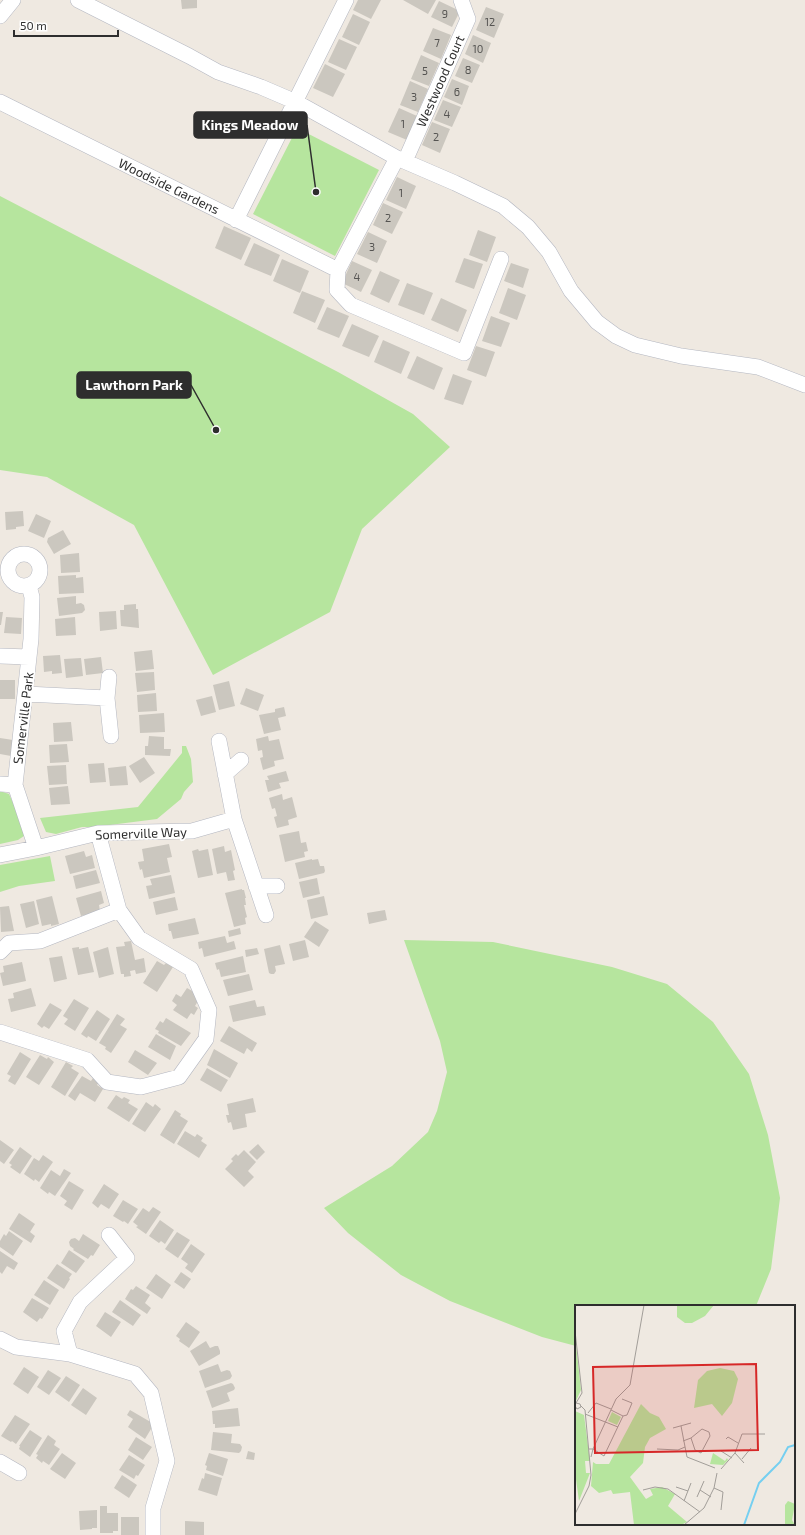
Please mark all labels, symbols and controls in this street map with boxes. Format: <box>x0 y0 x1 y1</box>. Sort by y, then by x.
house number: 9 <box>442 7 448 20</box>
scale bar <box>14 12 118 38</box>
house number: 12 <box>485 15 495 28</box>
text: 50 m <box>20 18 47 32</box>
street label: Westwood Court <box>413 33 467 129</box>
house number: 7 <box>434 36 440 49</box>
house number: 10 <box>472 42 484 55</box>
house number: 8 <box>465 63 471 76</box>
house number: 5 <box>422 64 428 77</box>
house number: 6 <box>454 85 460 98</box>
house number: 3 <box>411 90 417 103</box>
house number: 4 <box>444 107 451 120</box>
callout: Kings Meadow <box>194 112 307 138</box>
text: Kings Meadow <box>202 116 299 133</box>
house number: 1 <box>401 117 405 130</box>
house number: 2 <box>433 130 439 143</box>
street label: Woodside Gardens <box>116 155 222 217</box>
house number: 1 <box>399 186 403 199</box>
house number: 2 <box>385 211 391 224</box>
house number: 3 <box>369 240 375 253</box>
house number: 4 <box>354 270 361 283</box>
callout: Lawthorn Park <box>77 372 191 398</box>
text: Lawthorn Park <box>85 376 183 393</box>
street label: Somerville Park <box>9 671 37 765</box>
street label: Somerville Way <box>95 823 187 843</box>
inset map <box>575 1305 795 1525</box>

